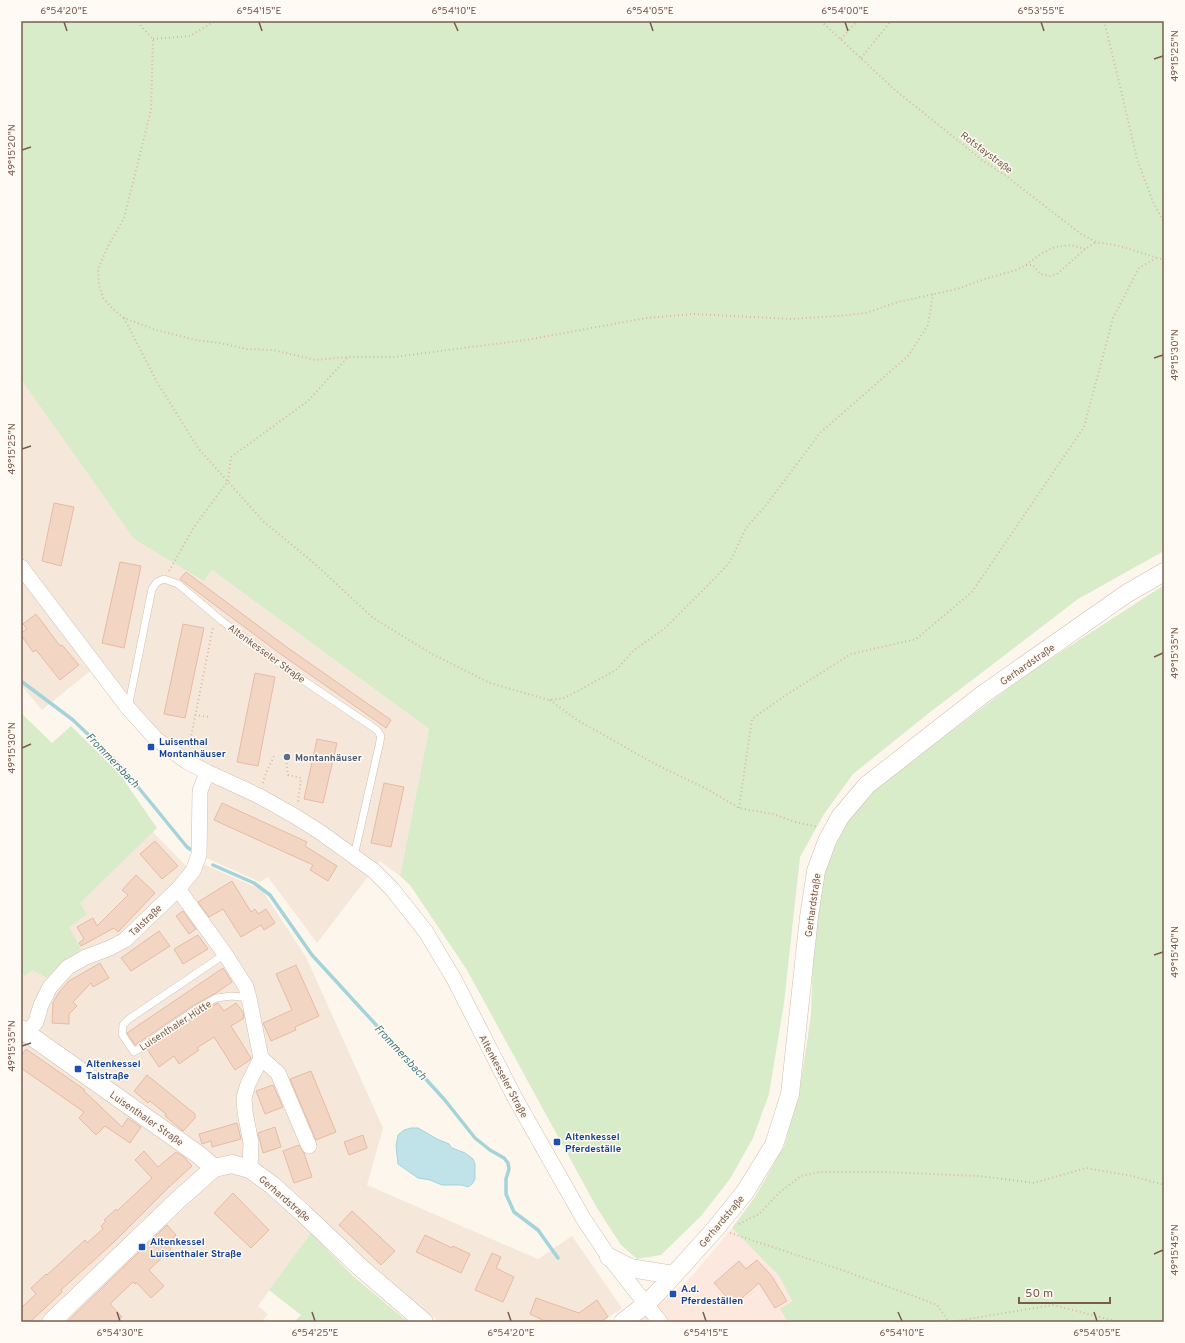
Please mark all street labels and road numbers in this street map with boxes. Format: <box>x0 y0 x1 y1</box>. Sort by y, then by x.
street label: Rotstaystraße <box>957 129 1015 177</box>
street label: Altenkesseler Straße <box>225 622 307 687</box>
street label: Gerhardstraße <box>998 641 1058 689</box>
street label: Gerhardstraße <box>803 872 824 938</box>
street label: Talstraße <box>127 902 165 940</box>
street label: Luisenthaler Hütte <box>137 998 214 1054</box>
street label: Altenkesseler Straße <box>475 1033 530 1121</box>
street label: Luisenthaler Straße <box>107 1089 186 1150</box>
street label: Gerhardstraße <box>255 1173 313 1225</box>
street label: Gerhardstraße <box>696 1193 748 1251</box>

